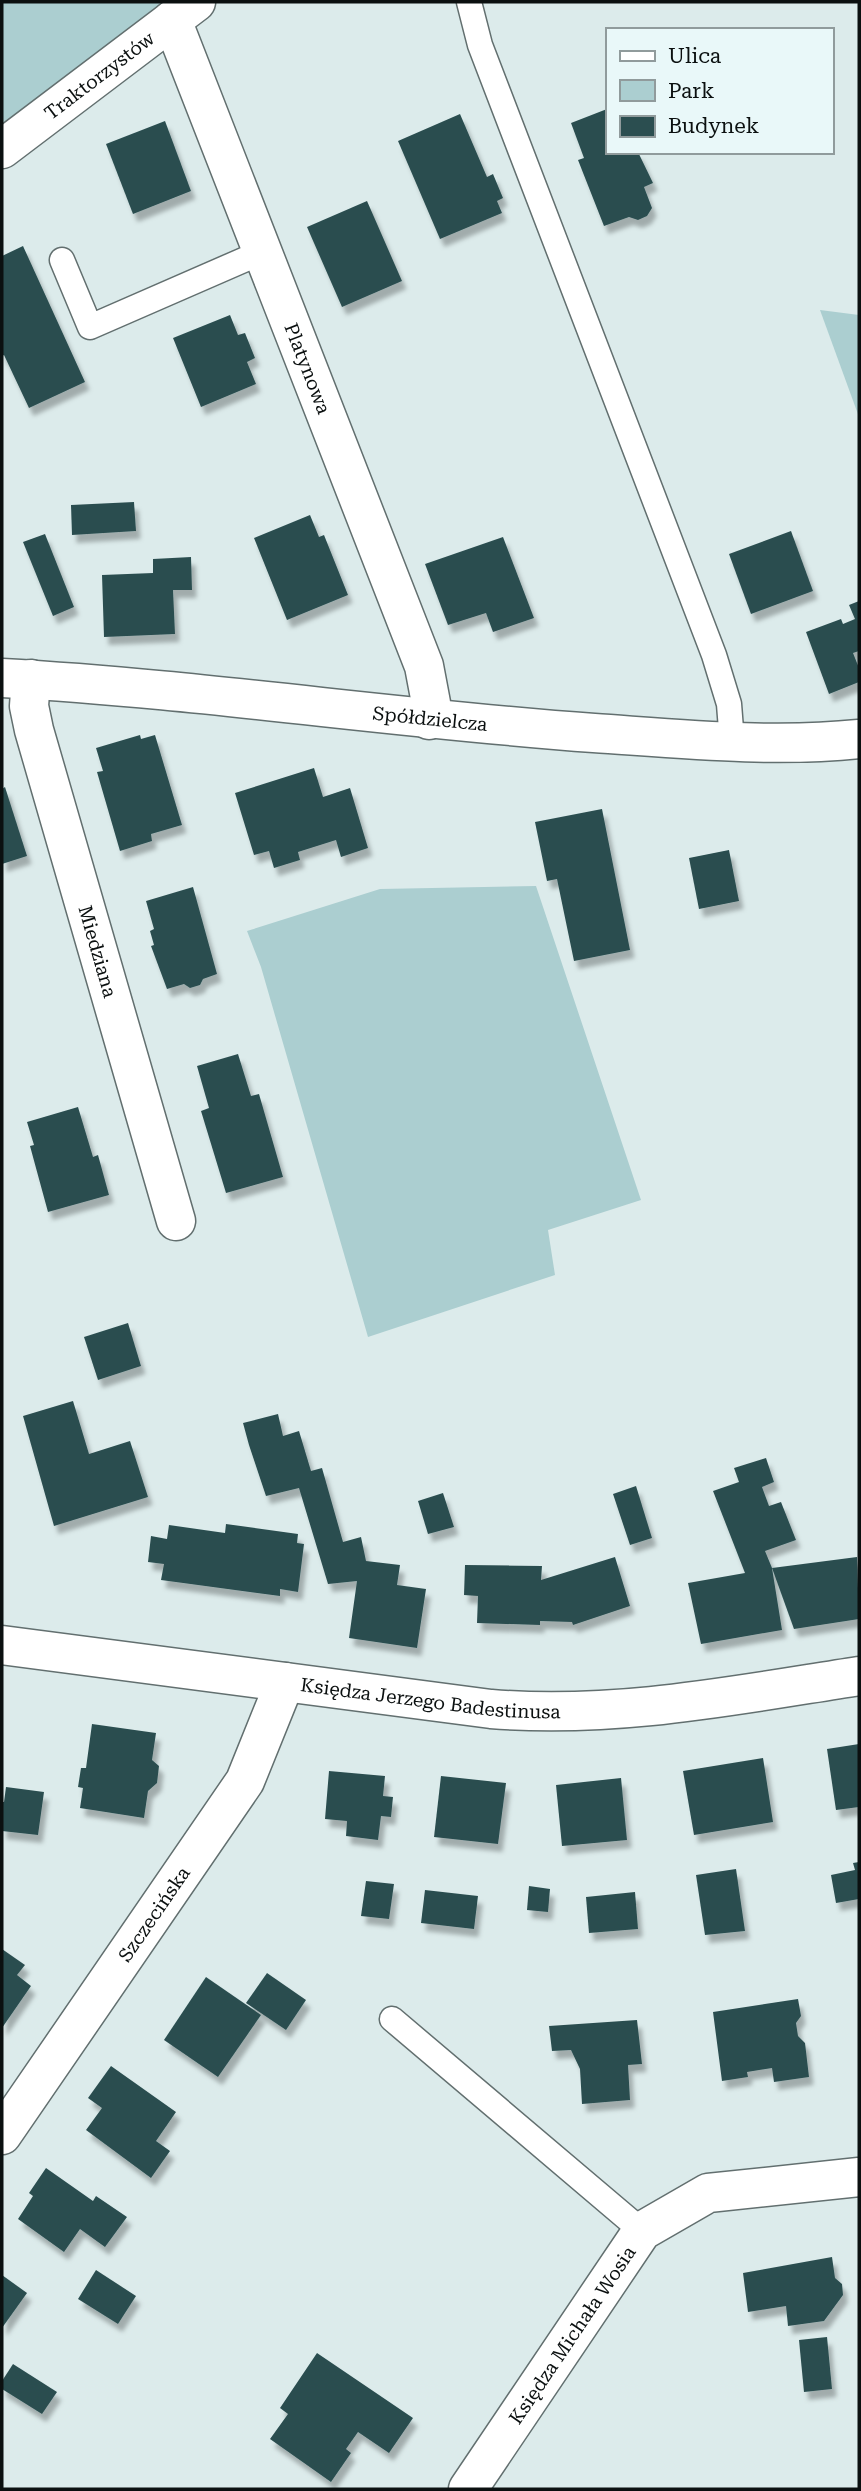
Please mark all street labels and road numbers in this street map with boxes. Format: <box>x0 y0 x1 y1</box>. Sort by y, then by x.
street label: Traktorzystów <box>40 27 159 125</box>
street label: Platynowa <box>279 320 336 418</box>
street label: Spółdzielcza <box>371 702 489 736</box>
street label: Miedziana <box>73 903 122 1001</box>
street label: Księdza Jerzego Badestinusa <box>299 1673 561 1723</box>
street label: Szczecińska <box>113 1862 195 1966</box>
street label: Księdza Michała Wosia <box>504 2241 641 2429</box>

